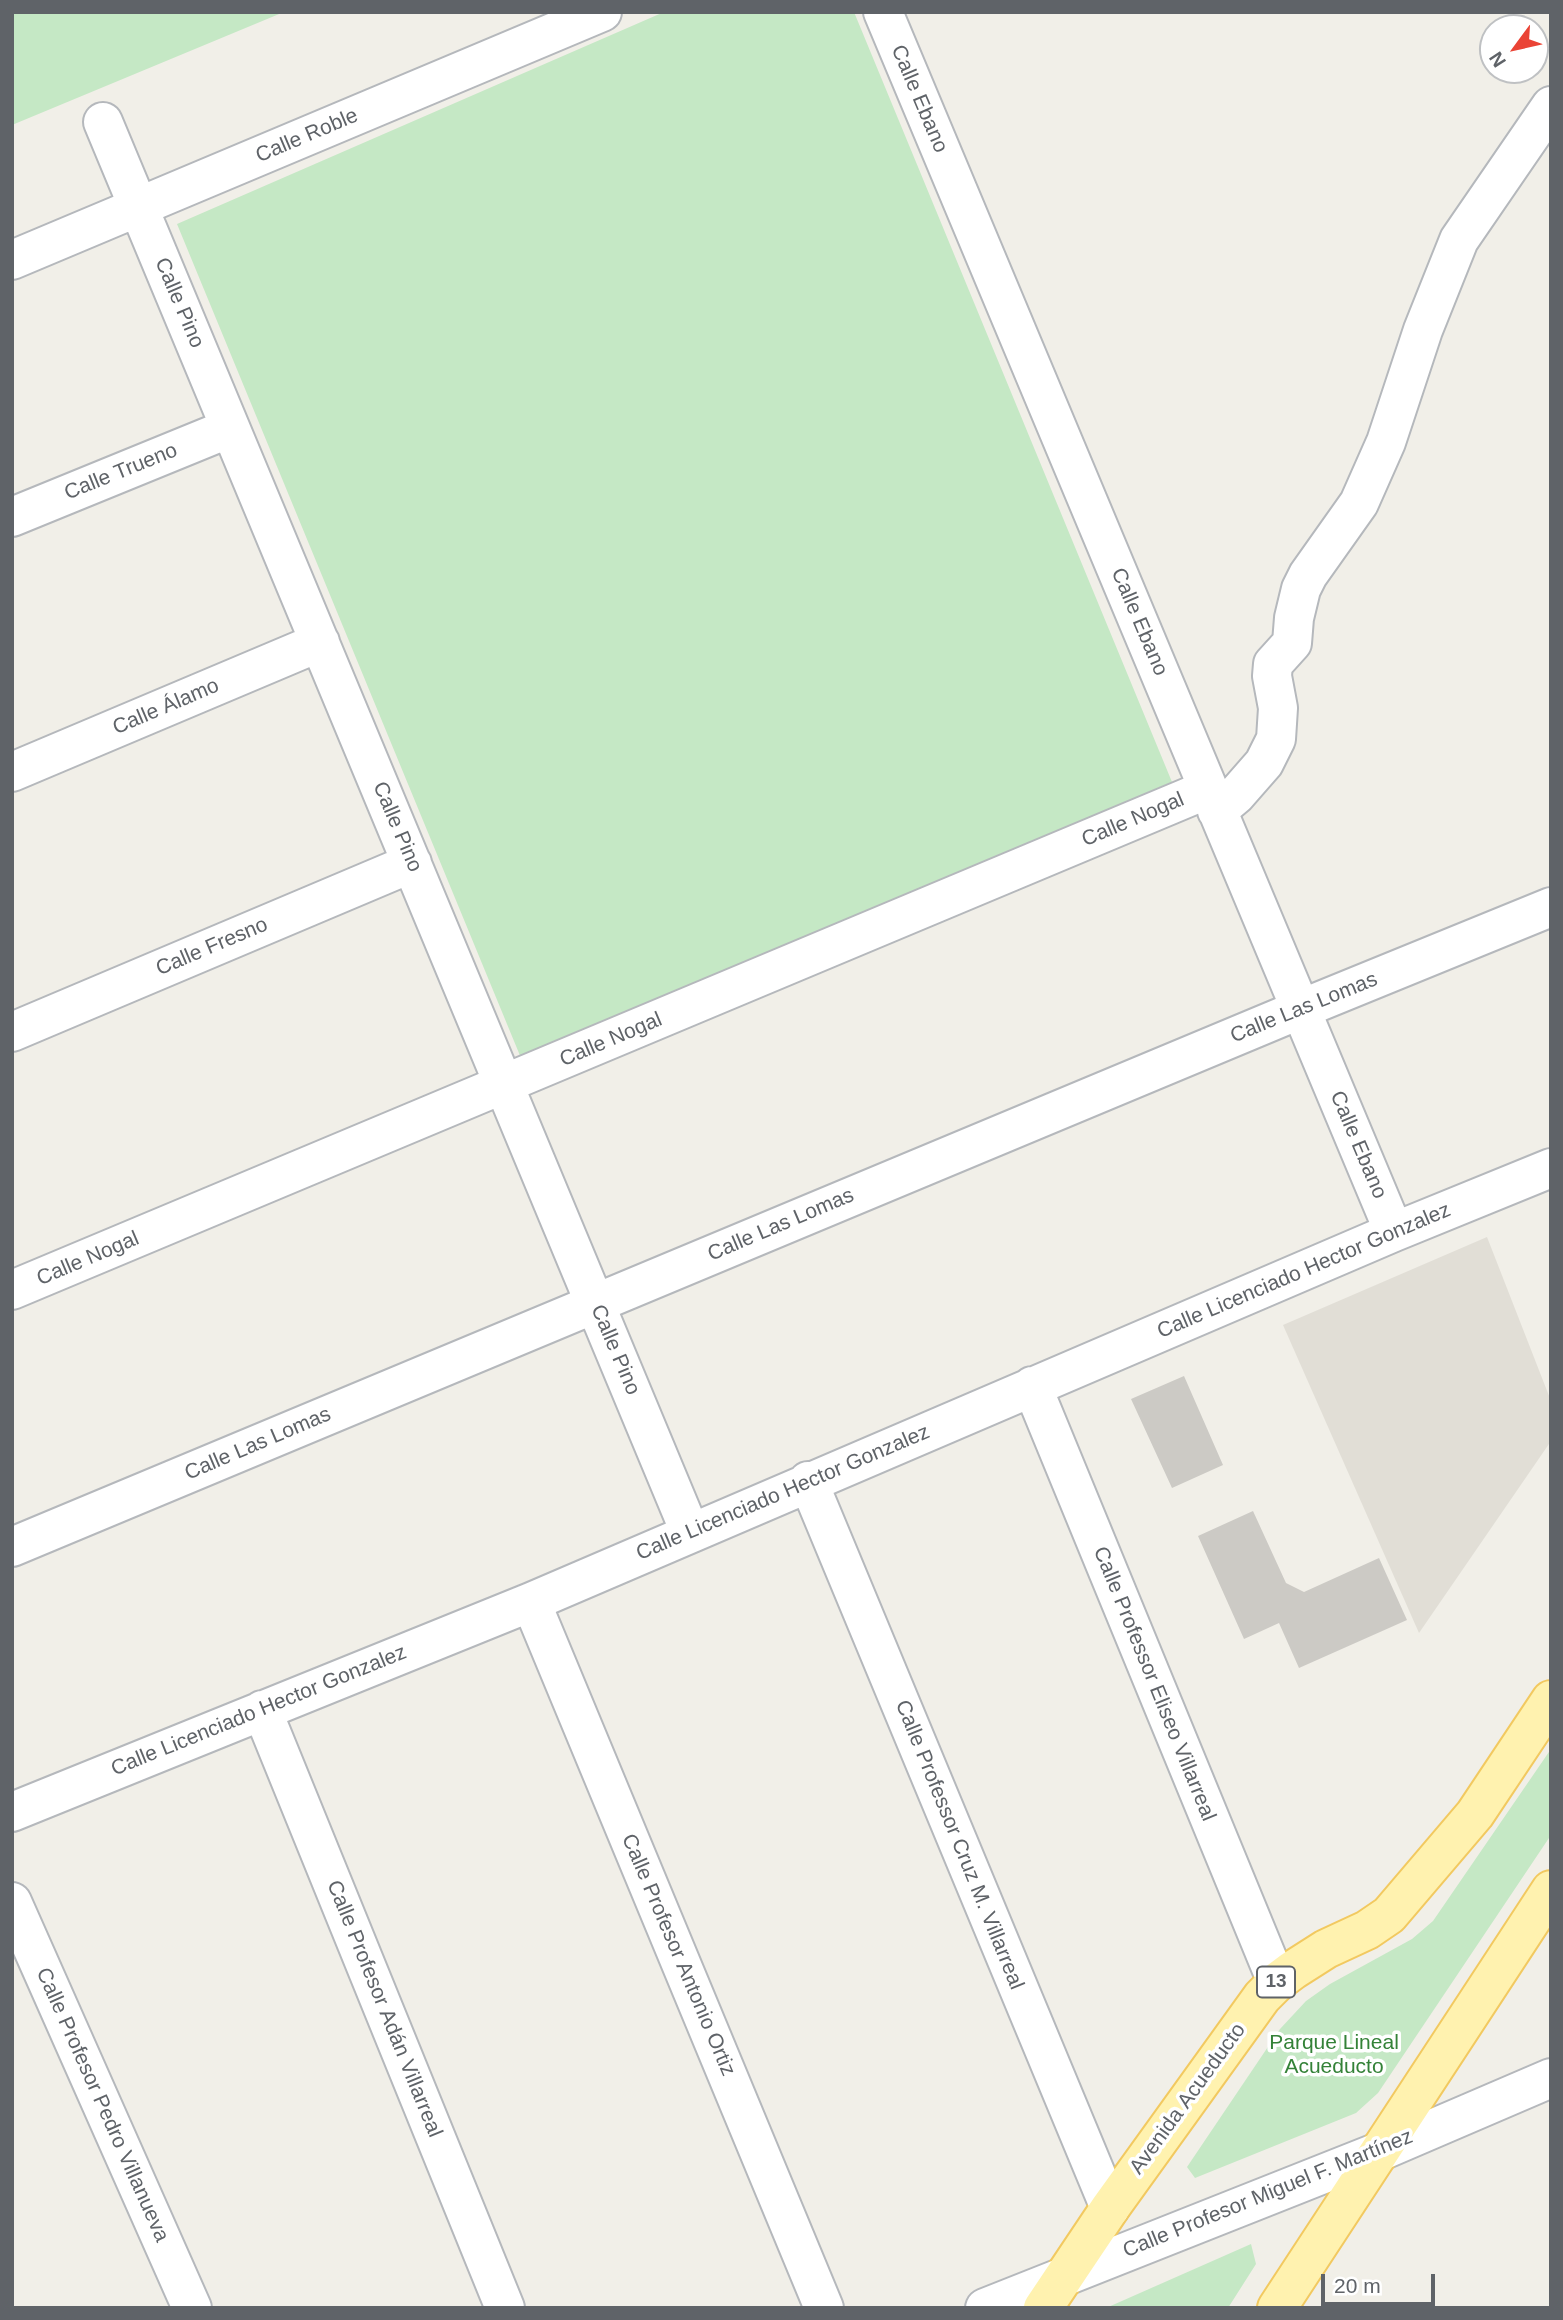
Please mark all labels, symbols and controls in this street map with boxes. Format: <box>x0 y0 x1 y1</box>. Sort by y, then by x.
north arrow <box>1479 14 1549 84</box>
street label: Calle Ebano <box>885 41 953 157</box>
text: N <box>1485 48 1510 71</box>
street label: Calle Roble <box>252 103 362 169</box>
street label: Calle Pino <box>149 254 209 352</box>
street label: Calle Trueno <box>61 438 181 506</box>
street label: Calle Ebano <box>1105 564 1173 680</box>
street label: Calle Álamo <box>109 673 223 741</box>
street label: Calle Pino <box>367 778 427 876</box>
street label: Calle Nogal <box>1078 787 1188 853</box>
street label: Calle Fresno <box>152 912 272 982</box>
street label: Calle Las Lomas <box>1227 967 1381 1049</box>
street label: Calle Nogal <box>556 1007 666 1073</box>
street label: Calle Ebano <box>1324 1087 1392 1203</box>
street label: Calle Las Lomas <box>704 1183 858 1267</box>
street label: Calle Licenciado Hector Gonzalez <box>1153 1198 1455 1344</box>
street label: Calle Nogal <box>33 1226 143 1292</box>
street label: Calle Pino <box>585 1301 645 1399</box>
street label: Calle Las Lomas <box>181 1402 335 1486</box>
street label: Calle Licenciado Hector Gonzalez <box>632 1420 934 1566</box>
street label: Calle Professor Eliseo Villarreal <box>1087 1543 1221 1825</box>
street label: Calle Licenciado Hector Gonzalez <box>108 1640 410 1782</box>
street label: Calle Professor Cruz M. Villarreal <box>889 1697 1029 1993</box>
street label: Calle Profesor Antonio Ortiz <box>616 1830 740 2080</box>
street label: Calle Profesor Adán Villarreal <box>321 1877 447 2141</box>
street label: Calle Profesor Pedro Villanueva <box>30 1964 174 2246</box>
road number: 13 <box>1257 1966 1295 1998</box>
street label: Avenida Acueducto <box>1125 2019 1251 2179</box>
park label: Parque Lineal Acueducto <box>1269 2030 1399 2080</box>
street label: Calle Profesor Miguel F. Martínez <box>1119 2124 1417 2264</box>
scale bar <box>1325 2260 1439 2304</box>
text: 20 m <box>1334 2274 1381 2297</box>

